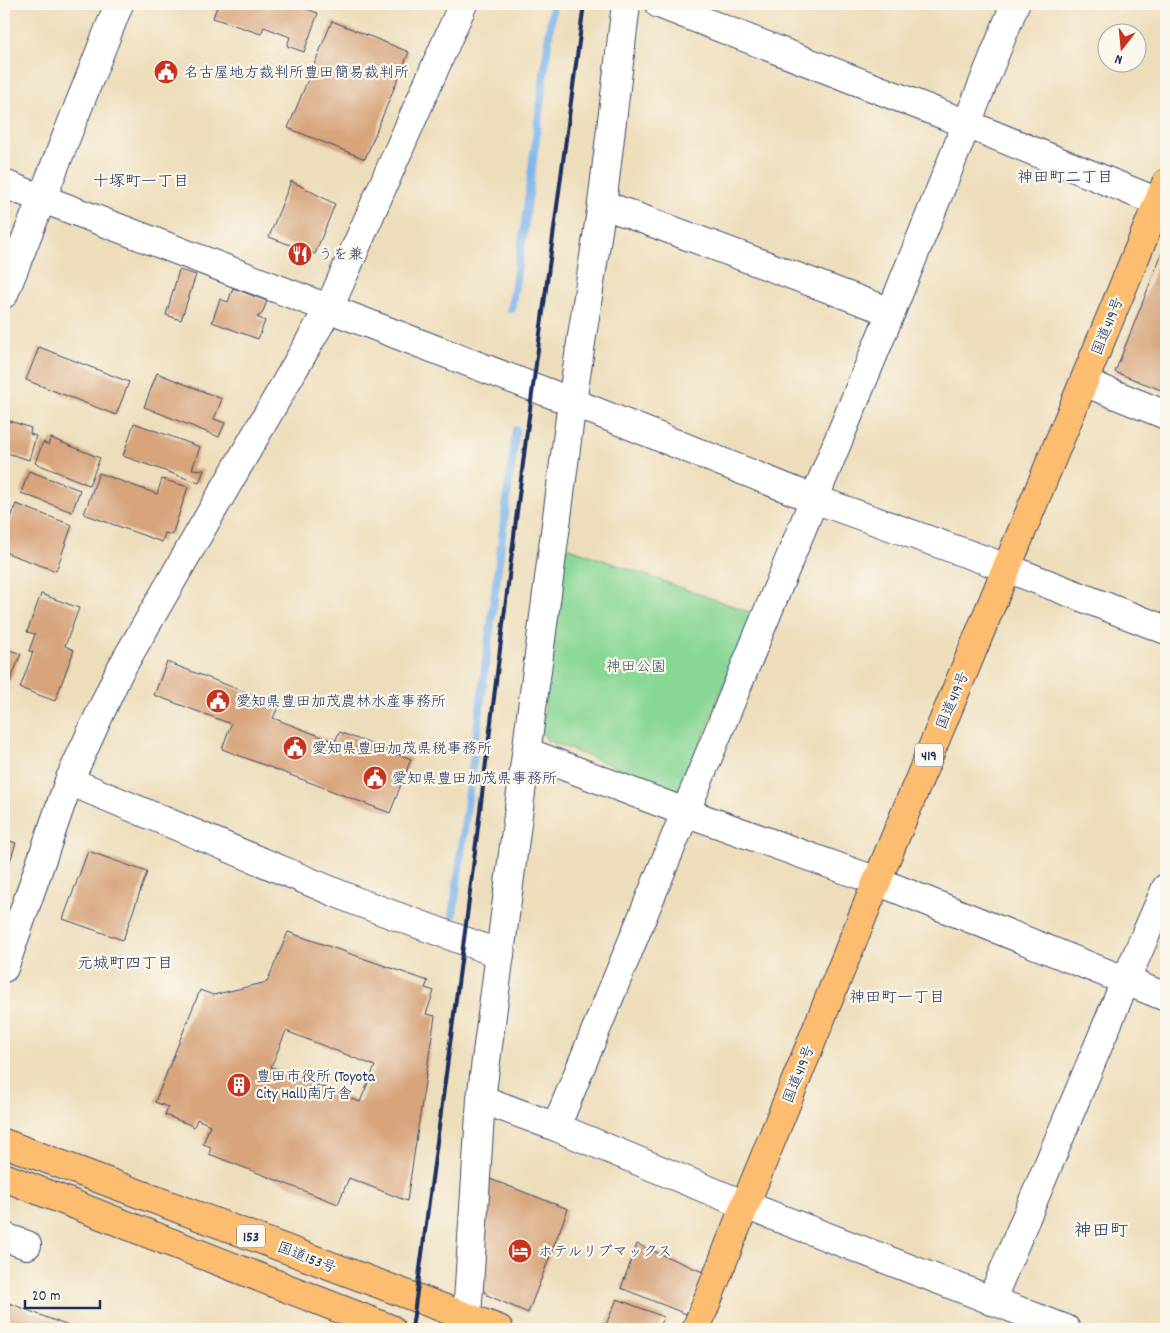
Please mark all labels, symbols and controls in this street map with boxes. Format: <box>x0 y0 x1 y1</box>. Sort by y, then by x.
north arrow <box>1098 22 1148 72</box>
text: N <box>1113 48 1125 69</box>
public building icon: 名古屋地方裁判所豊田簡易裁判所 <box>153 59 179 85</box>
place label: 名古屋地方裁判所豊田簡易裁判所 <box>184 63 409 85</box>
district label: 神田町二丁目 <box>1017 167 1113 190</box>
district label: 十塚町一丁目 <box>93 171 189 194</box>
restaurant icon: うを兼 <box>287 241 313 267</box>
place label: うを兼 <box>318 245 363 267</box>
street label: 国道419号 <box>1087 294 1131 359</box>
park label: 神田公園 <box>606 657 666 679</box>
street label: 国道419号 <box>932 668 976 733</box>
public building icon: 愛知県豊田加茂農林水産事務所 <box>205 688 231 714</box>
place label: 愛知県豊田加茂農林水産事務所 <box>236 692 446 714</box>
public building icon: 愛知県豊田加茂県税事務所 <box>282 735 308 761</box>
place label: 愛知県豊田加茂県税事務所 <box>312 739 492 761</box>
road number: 419 <box>915 744 943 766</box>
public building icon: 愛知県豊田加茂県事務所 <box>362 765 388 791</box>
place label: 愛知県豊田加茂県事務所 <box>392 769 557 791</box>
district label: 元城町四丁目 <box>77 953 173 976</box>
district label: 神田町一丁目 <box>849 987 945 1010</box>
street label: 国道419号 <box>778 1042 822 1107</box>
place label: 豊田市役所 (Toyota City Hall)南庁舎 <box>256 1067 376 1106</box>
building icon: 豊田市役所 (Toyota City Hall)南庁舎 <box>226 1072 252 1098</box>
district label: 神田町 <box>1074 1220 1128 1245</box>
road number: 153 <box>237 1224 265 1248</box>
street label: 国道153号 <box>273 1238 339 1280</box>
hotel icon: ホテルリブマックス <box>507 1238 533 1264</box>
place label: ホテルリブマックス <box>538 1242 672 1264</box>
scale bar <box>25 1278 100 1310</box>
text: 20 m <box>32 1286 60 1308</box>

